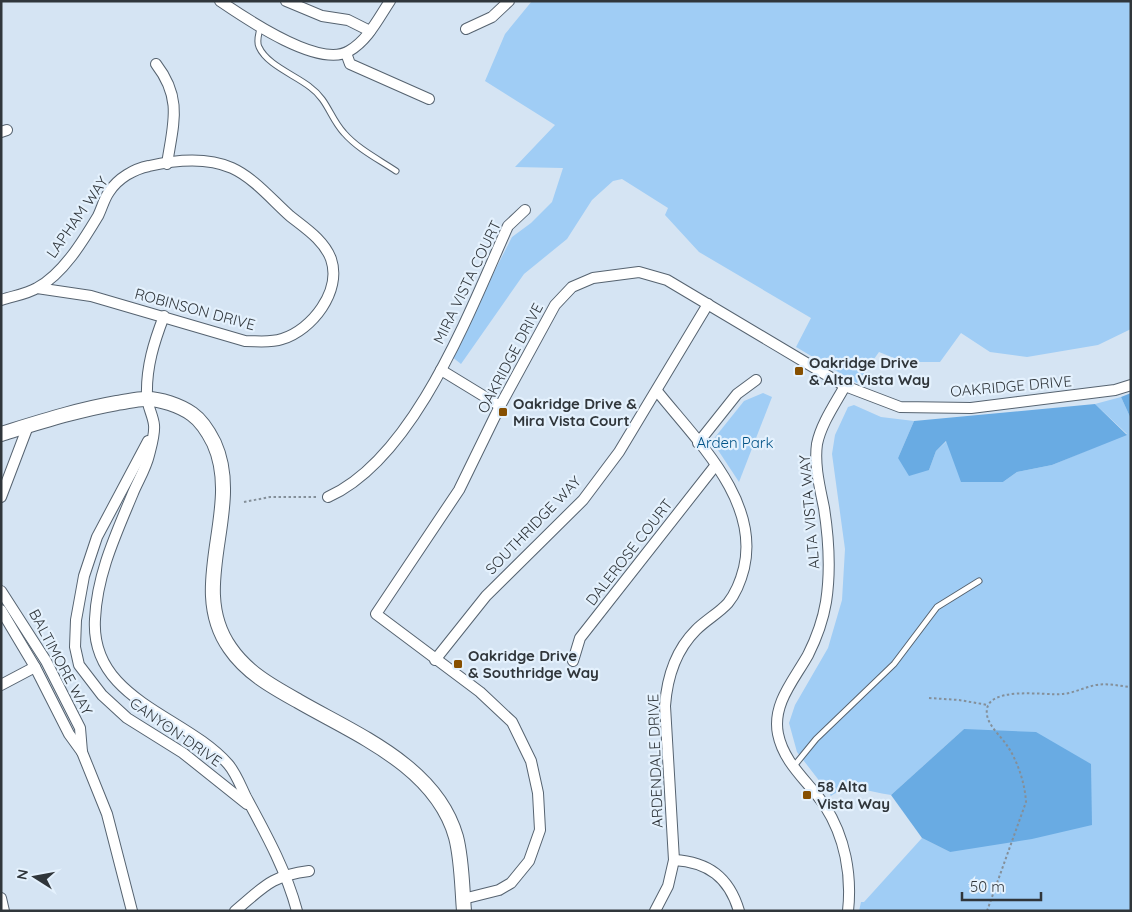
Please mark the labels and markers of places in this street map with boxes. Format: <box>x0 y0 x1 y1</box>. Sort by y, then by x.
place label: Oakridge Drive & Alta Vista Way <box>809 353 930 389</box>
marker: Oakridge Drive & Alta Vista Way <box>793 365 805 377</box>
place label: Oakridge Drive & Mira Vista Court <box>513 394 637 430</box>
marker: Oakridge Drive & Mira Vista Court <box>497 406 509 418</box>
place label: Oakridge Drive & Southridge Way <box>468 646 599 682</box>
marker: Oakridge Drive & Southridge Way <box>452 658 464 670</box>
place label: 58 Alta Vista Way <box>817 777 890 813</box>
marker: 58 Alta Vista Way <box>801 789 813 801</box>

